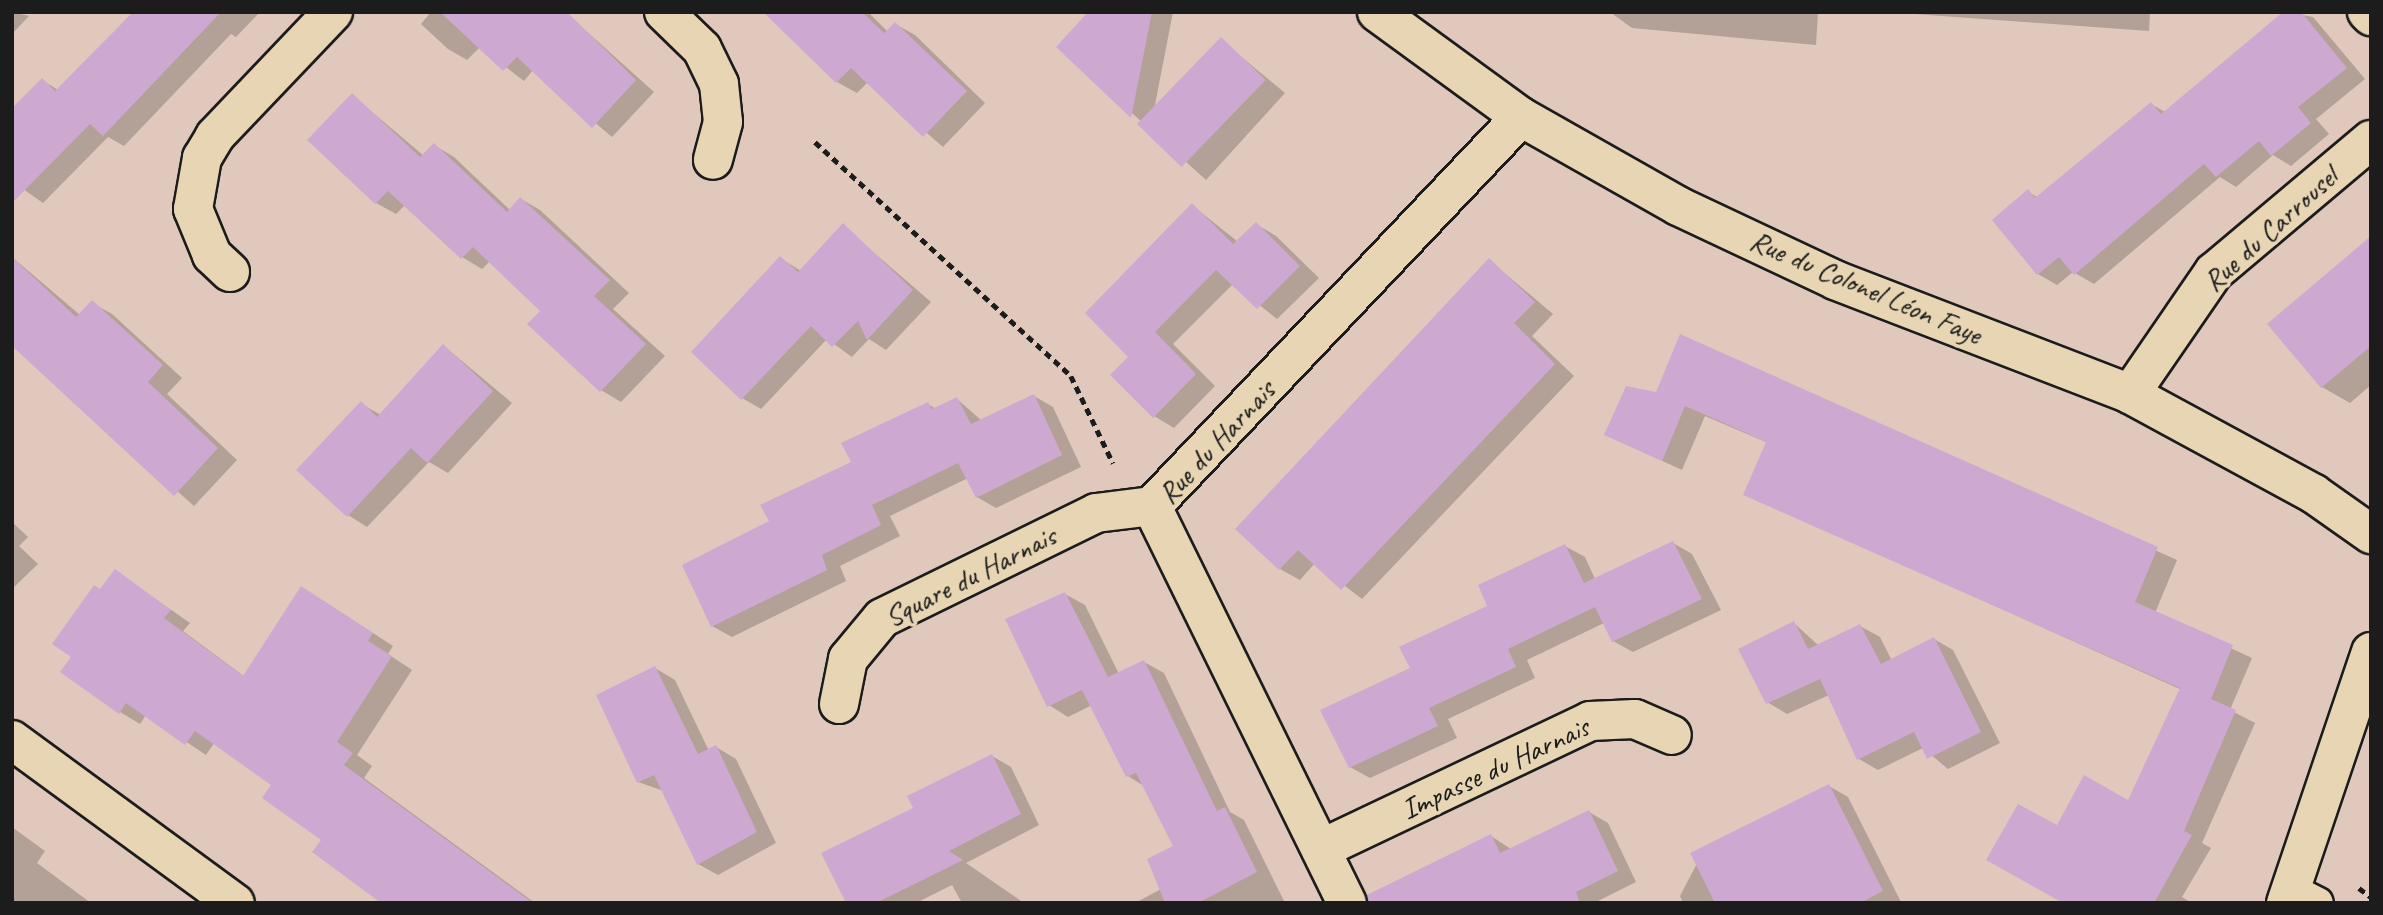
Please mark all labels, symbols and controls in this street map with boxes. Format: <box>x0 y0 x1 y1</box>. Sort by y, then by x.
street label: Rue du Carrousel <box>2195 159 2345 299</box>
street label: Rue du Colonel Léon Faye <box>1745 222 1987 352</box>
street label: Rue du Harnais <box>1150 373 1282 511</box>
street label: Square du Harnais <box>878 517 1062 635</box>
street label: Impasse du Harnais <box>1396 709 1594 827</box>

